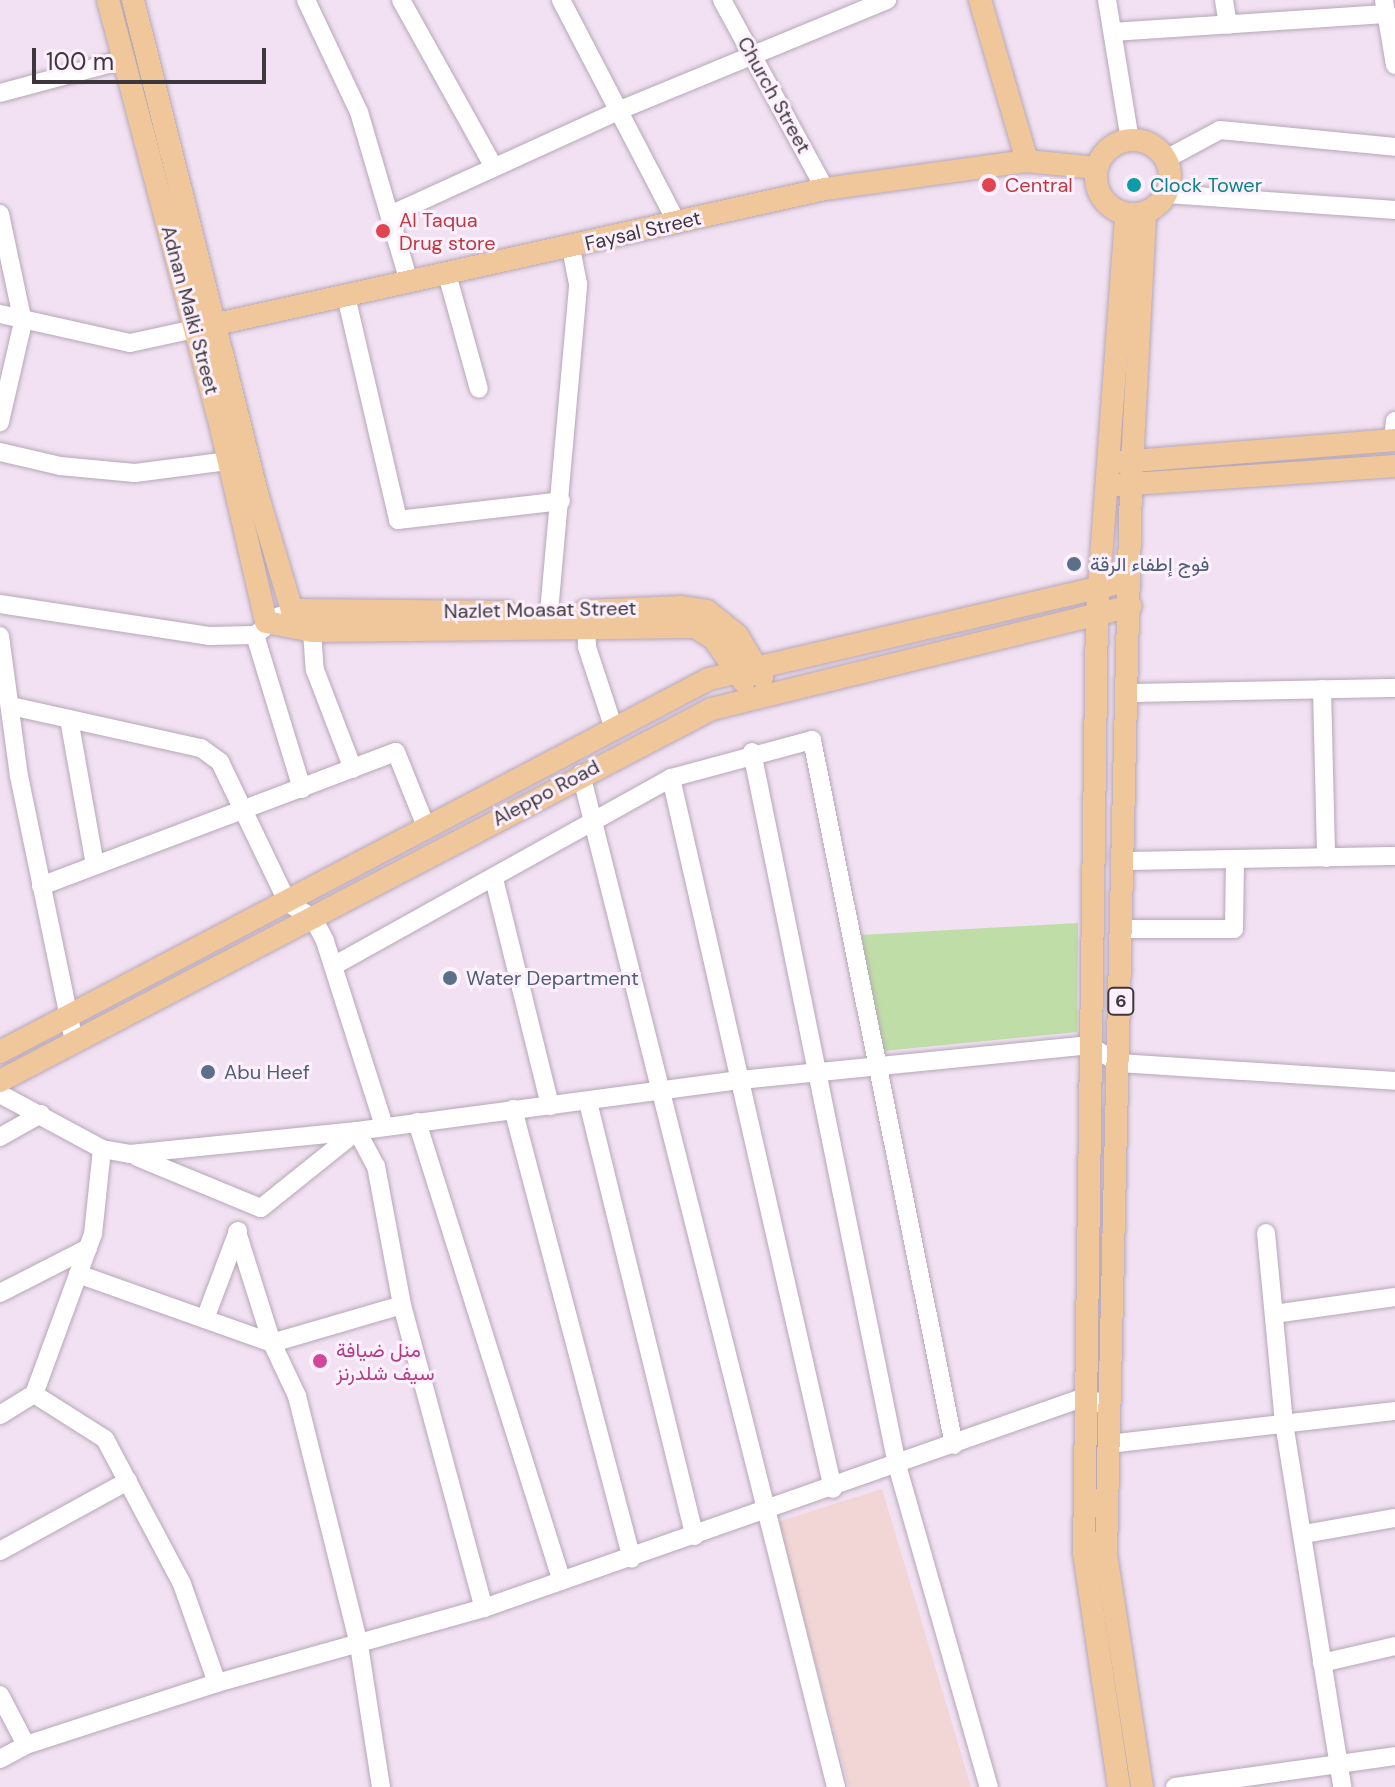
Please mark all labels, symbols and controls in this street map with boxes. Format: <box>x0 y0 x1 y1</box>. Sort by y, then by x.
scale bar <box>36 32 270 82</box>
street label: Church Street <box>732 33 816 157</box>
text: 100 m <box>46 46 114 77</box>
place label: Central <box>1005 173 1073 197</box>
place label: Clock Tower <box>1150 173 1262 197</box>
marker: Central <box>980 176 998 194</box>
marker: Clock Tower <box>1125 176 1143 194</box>
street label: Faysal Street <box>583 206 703 256</box>
place label: Al Taqua Drug store <box>399 208 495 255</box>
marker: Al Taqua Drug store <box>374 222 392 240</box>
street label: Adnan Malki Street <box>156 223 224 397</box>
place label: فوج إطفاء الرقة <box>1090 552 1209 576</box>
marker: فوج إطفاء الرقة <box>1065 555 1083 573</box>
street label: Nazlet Moasat Street <box>444 596 636 624</box>
street label: Aleppo Road <box>488 755 604 831</box>
place label: Water Department <box>466 966 639 990</box>
marker: Water Department <box>441 969 459 987</box>
road number: 6 <box>1107 987 1135 1015</box>
place label: Abu Heef <box>224 1060 310 1084</box>
marker: Abu Heef <box>199 1063 217 1081</box>
place label: منل ضيافة سيف شلدرنز <box>336 1338 435 1385</box>
marker: منل ضيافة سيف شلدرنز <box>311 1352 329 1370</box>

